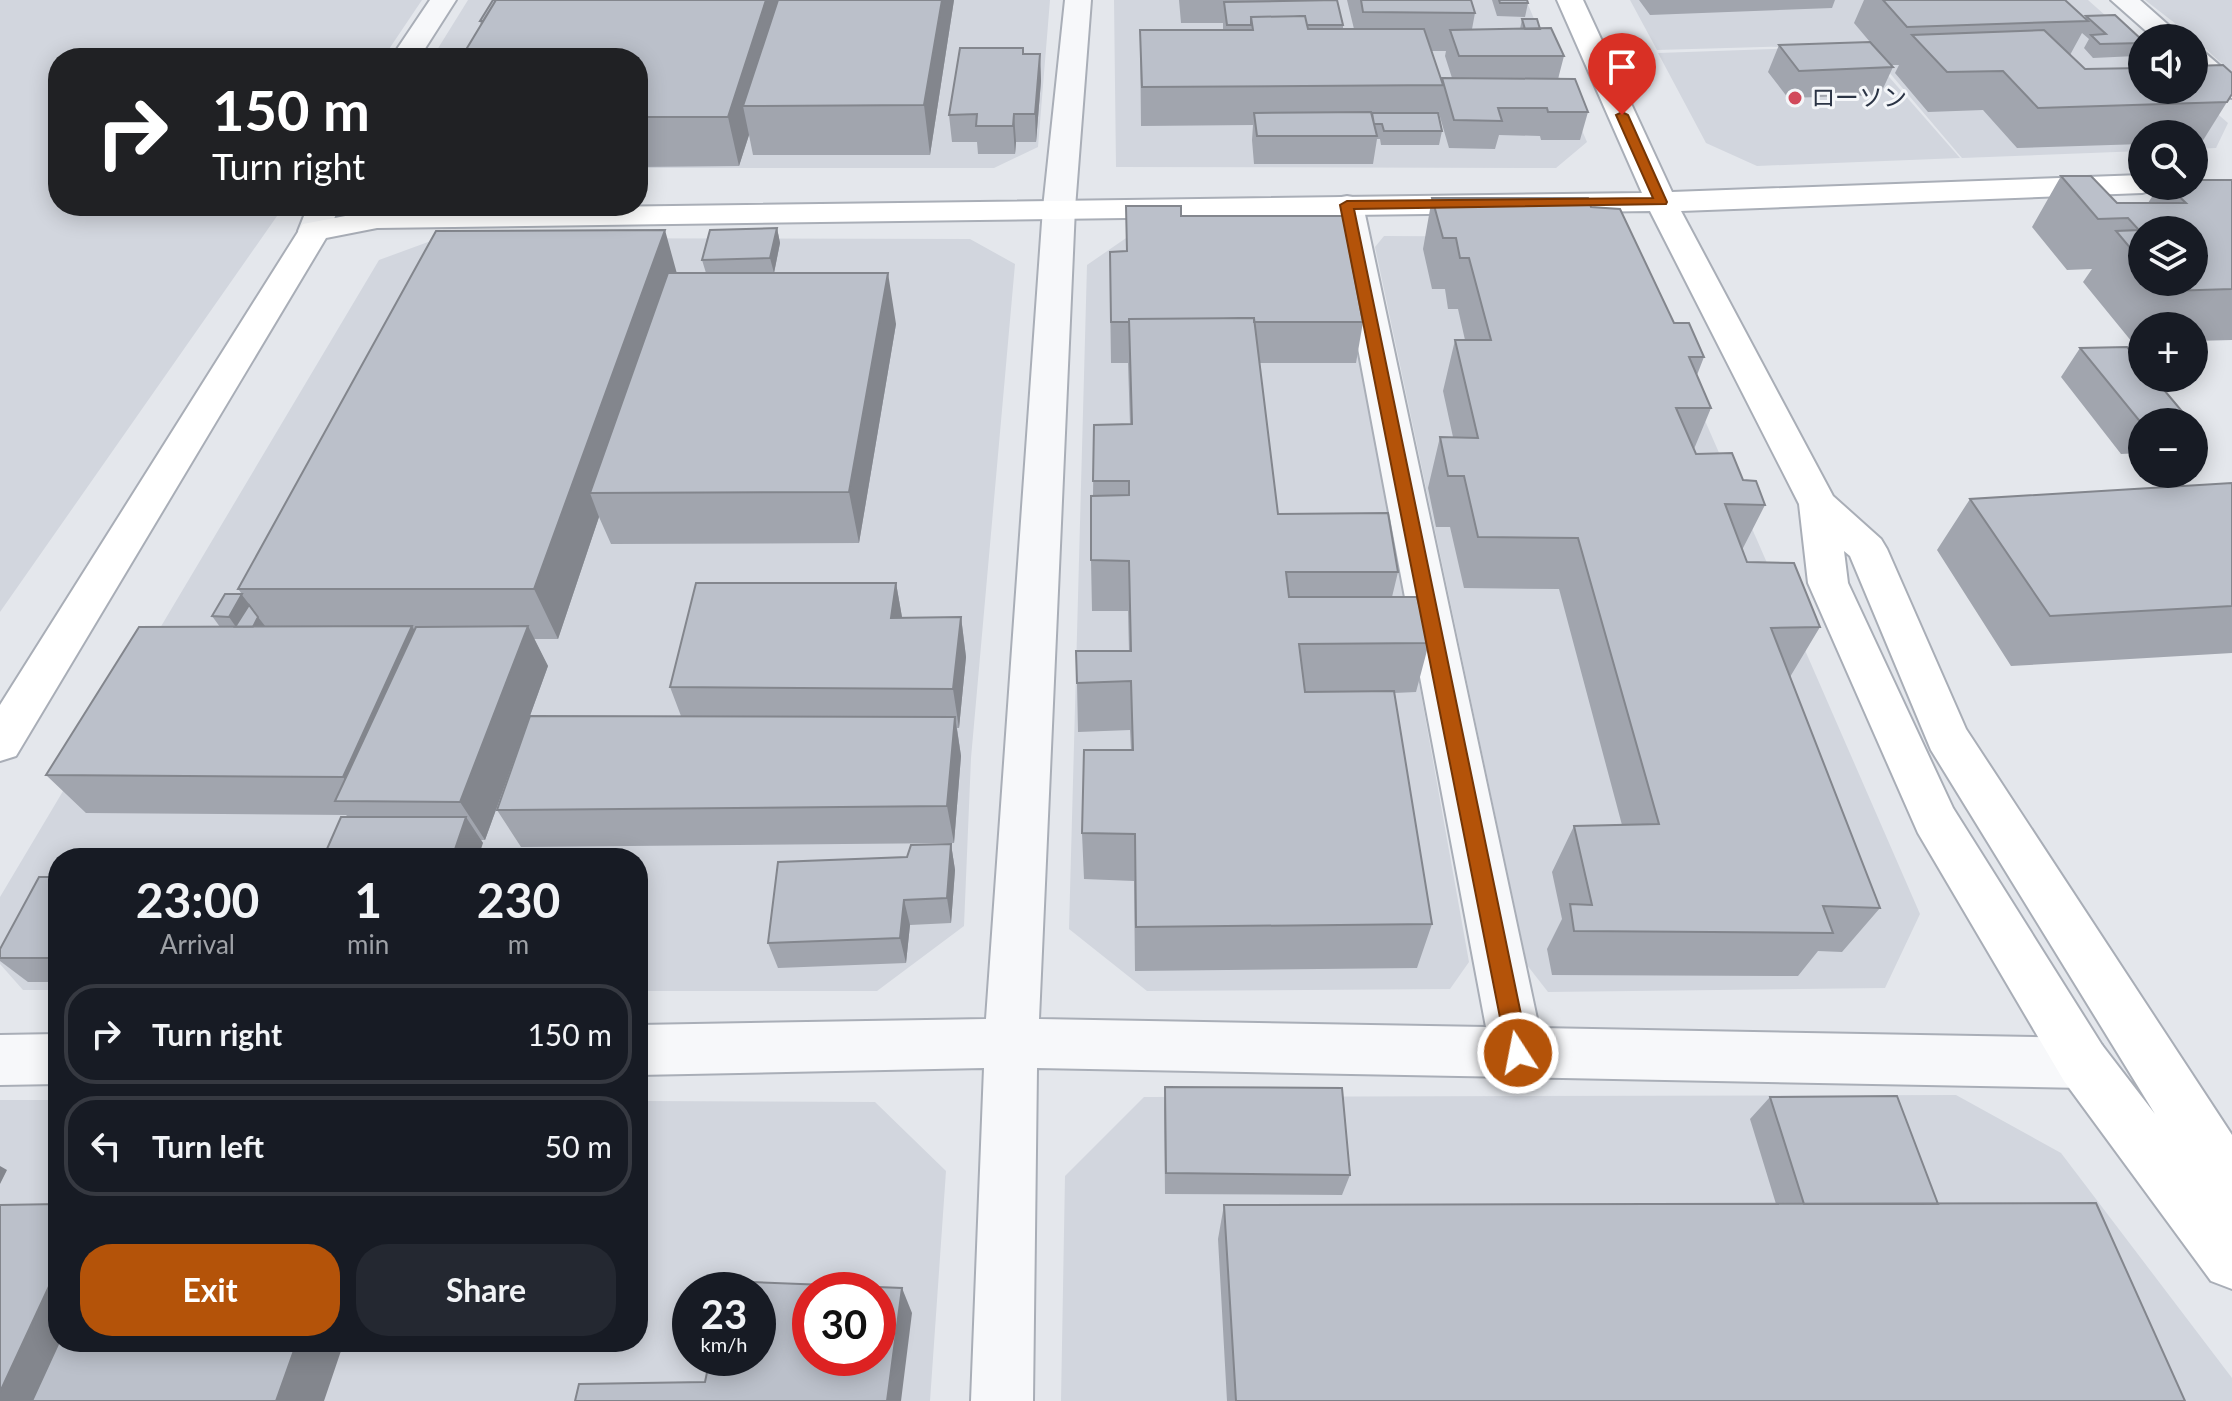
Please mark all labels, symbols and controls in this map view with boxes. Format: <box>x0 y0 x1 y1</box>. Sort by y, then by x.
map controls <box>2128 24 2208 488</box>
button: sound <box>2128 24 2208 104</box>
pin <box>1588 33 1656 115</box>
icon: arrive <box>1600 45 1644 89</box>
text: 150 m <box>212 76 370 143</box>
icon: right <box>80 80 184 184</box>
place label: ローソン <box>1811 82 1907 111</box>
marker: ローソン <box>1786 89 1804 107</box>
button: search <box>2128 120 2208 200</box>
text: Turn right <box>212 144 365 188</box>
button: layers <box>2128 216 2208 296</box>
button: + <box>2128 312 2208 392</box>
button: − <box>2128 408 2208 488</box>
text: 23:00 <box>136 871 259 928</box>
text: 1 <box>354 871 382 928</box>
text: 230 <box>477 871 560 928</box>
text: Arrival <box>160 928 235 960</box>
text: min <box>347 928 389 960</box>
text: m <box>508 928 529 960</box>
position arrow <box>1476 1011 1560 1095</box>
icon: right <box>84 1012 128 1056</box>
text: Turn right <box>152 1016 282 1052</box>
text: 150 m <box>527 1016 612 1052</box>
icon: left <box>84 1124 128 1168</box>
text: Turn left <box>152 1128 264 1164</box>
text: 50 m <box>545 1128 612 1164</box>
button: Exit <box>80 1244 340 1336</box>
button: Share <box>356 1244 616 1336</box>
speed limit sign: 30 <box>792 1272 896 1376</box>
text: 23 <box>701 1290 747 1338</box>
text: km/h <box>701 1332 747 1356</box>

